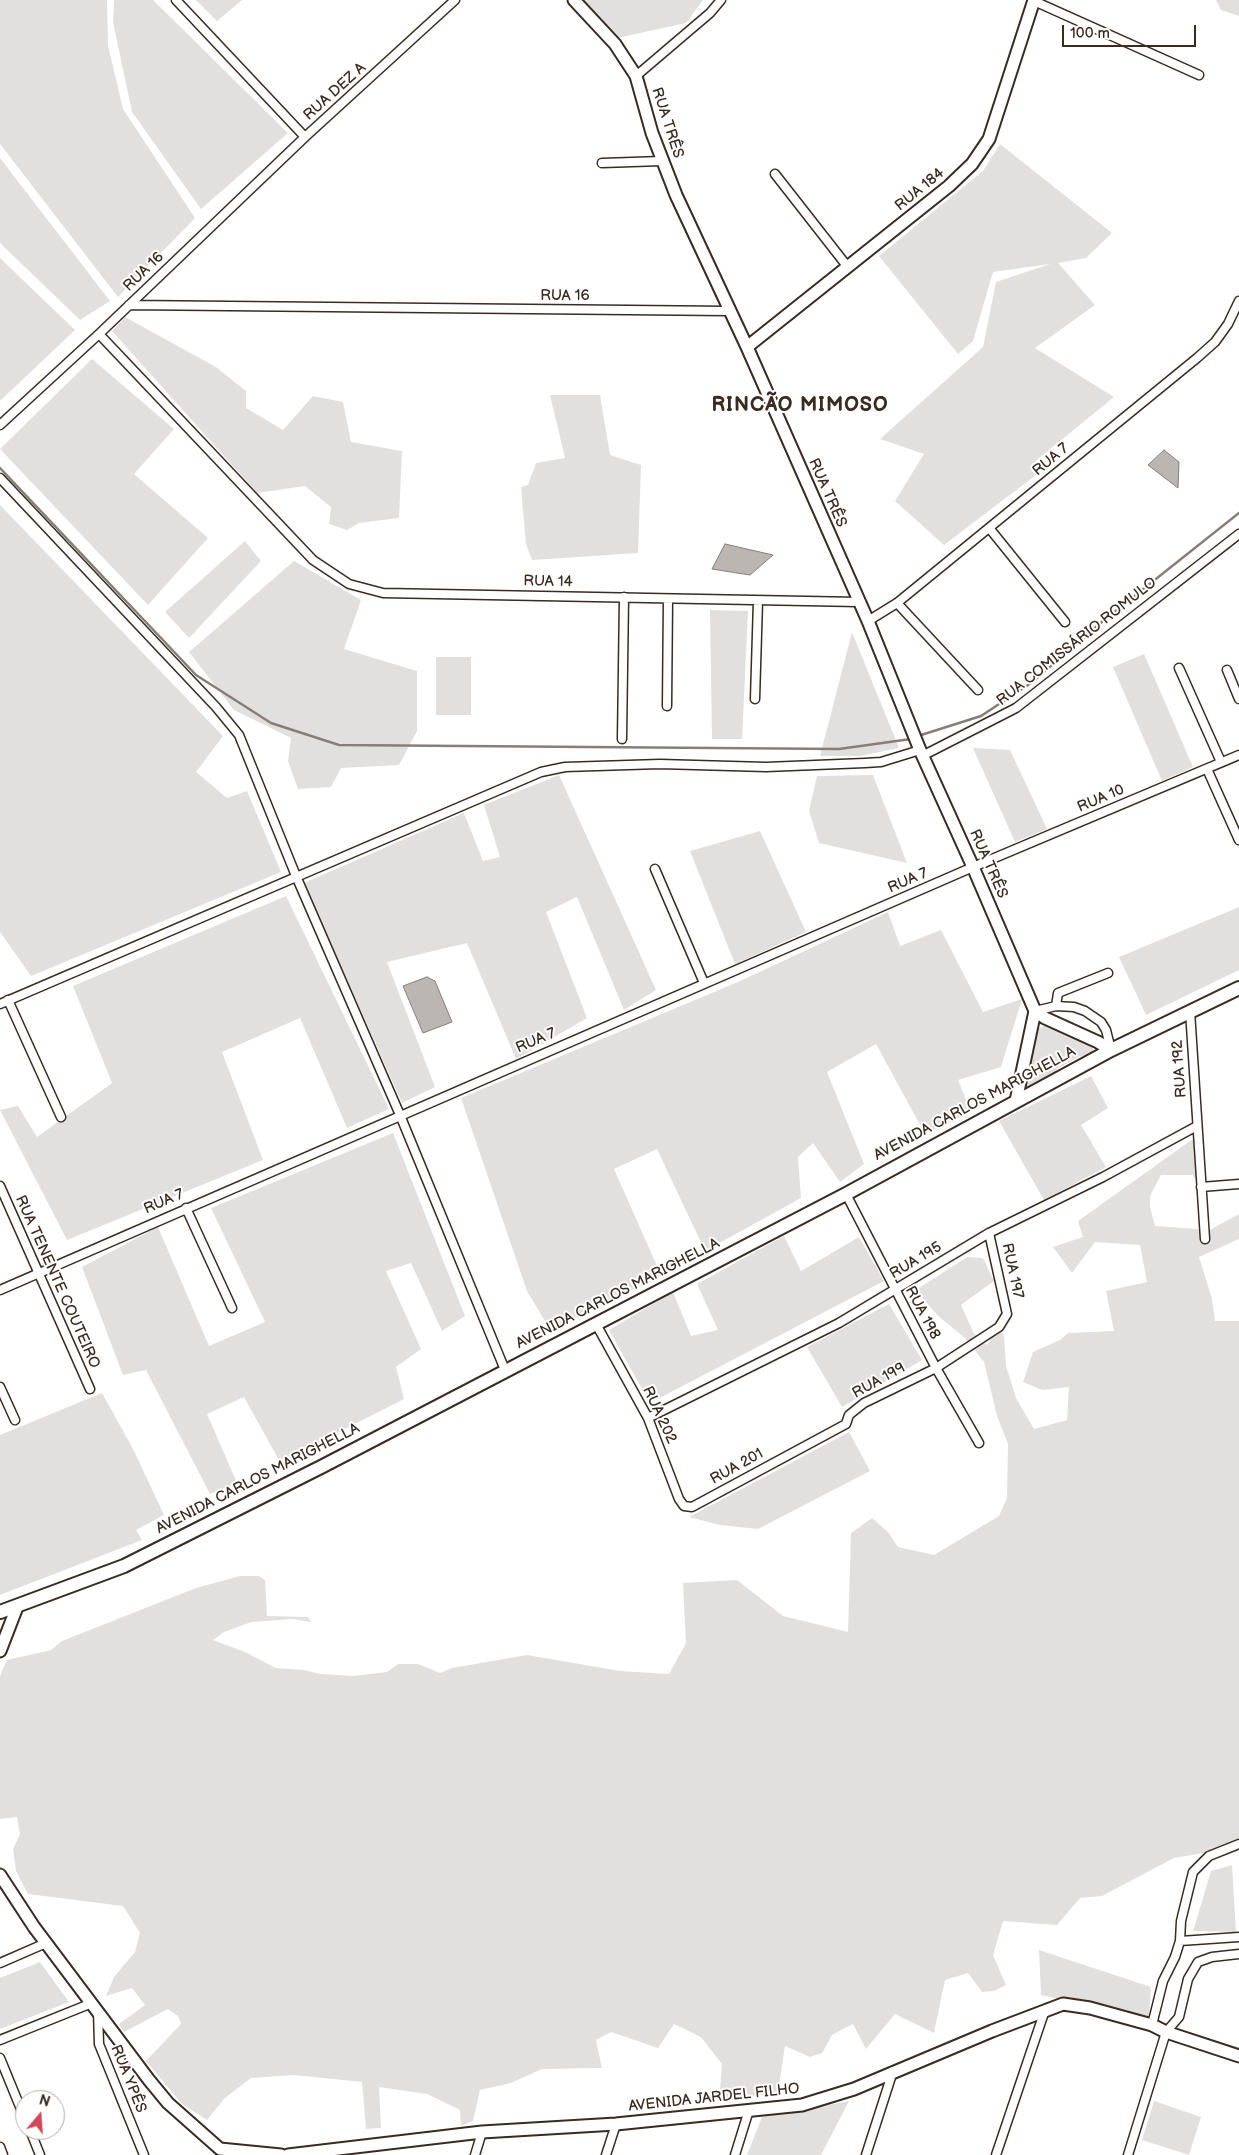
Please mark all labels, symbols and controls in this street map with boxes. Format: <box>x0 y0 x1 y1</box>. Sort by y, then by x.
scale bar <box>1064 15 1198 47</box>
text: 100 m <box>1070 24 1110 43</box>
street label: RUA DEZ A <box>300 59 370 125</box>
street label: RUA TRÊS <box>647 85 687 161</box>
street label: RUA 184 <box>892 165 948 215</box>
street label: RUA 16 <box>120 248 168 296</box>
street label: RUA 16 <box>540 287 590 305</box>
district label: RINCÃO MIMOSO <box>710 394 890 418</box>
street label: RUA 7 <box>1029 440 1073 480</box>
street label: RUA TRÊS <box>804 456 850 530</box>
street label: RUA 14 <box>523 573 573 591</box>
street label: RUA COMISSÁRIO ROMULO <box>993 574 1161 710</box>
street label: RUA 10 <box>1075 781 1127 817</box>
street label: RUA TRÊS <box>965 827 1011 901</box>
street label: RUA 7 <box>885 865 931 897</box>
street label: RUA 7 <box>513 1025 559 1057</box>
street label: RUA 192 <box>1169 1040 1191 1098</box>
street label: AVENIDA CARLOS MARIGHELLA <box>871 1043 1079 1165</box>
street label: RUA 7 <box>141 1186 187 1218</box>
street label: RUA TENENTE COUTEIRO <box>11 1193 103 1371</box>
street label: AVENIDA CARLOS MARIGHELLA <box>513 1235 723 1353</box>
street label: RUA 195 <box>887 1238 945 1284</box>
street label: RUA 197 <box>997 1242 1027 1300</box>
street label: RUA 198 <box>901 1283 943 1343</box>
street label: RUA 199 <box>849 1359 909 1403</box>
street label: RUA 202 <box>638 1384 680 1446</box>
street label: AVENIDA CARLOS MARIGHELLA <box>153 1420 363 1538</box>
street label: RUA 201 <box>707 1445 767 1489</box>
street label: RUA YPÊS <box>106 2042 150 2116</box>
street label: AVENIDA JARDEL FILHO <box>628 2080 800 2116</box>
north arrow <box>15 2090 65 2140</box>
text: N <box>37 2091 52 2111</box>

